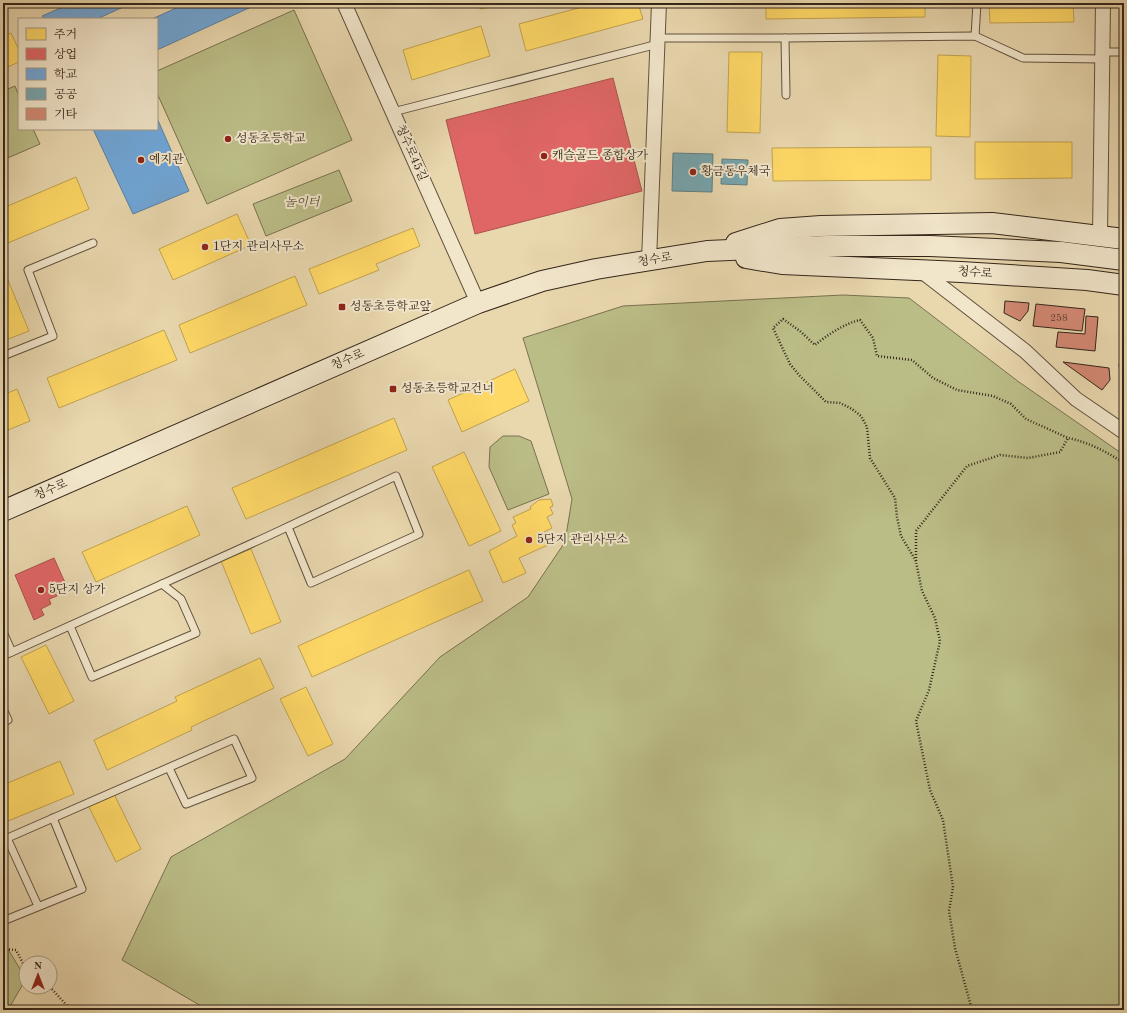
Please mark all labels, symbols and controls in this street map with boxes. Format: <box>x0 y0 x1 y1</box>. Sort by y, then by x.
legend <box>18 18 158 130</box>
text: 주거 <box>54 28 77 41</box>
text: 상업 <box>54 48 77 61</box>
text: 학교 <box>54 68 78 81</box>
text: 공공 <box>54 88 78 101</box>
text: 기타 <box>54 108 78 121</box>
street label: 청수로45길 <box>393 123 430 183</box>
place label: 성동초등학교 <box>236 132 306 145</box>
marker: 성동초등학교 <box>223 134 233 144</box>
place label: 캐슬골드 종합상가 <box>552 149 649 162</box>
marker: 캐슬골드 종합상가 <box>539 151 549 161</box>
place label: 예지관 <box>149 153 184 166</box>
marker: 예지관 <box>136 155 146 165</box>
place label: 황금동우체국 <box>701 164 771 178</box>
marker: 황금동우체국 <box>688 167 698 177</box>
park label: 놀이터 <box>285 195 321 209</box>
place label: 1단지 관리사무소 <box>213 240 305 253</box>
marker: 1단지 관리사무소 <box>200 242 210 252</box>
street label: 청수로 <box>637 250 674 269</box>
street label: 청수로 <box>957 265 993 280</box>
place label: 성동초등학교앞 <box>350 300 432 313</box>
marker: 성동초등학교앞 <box>337 302 347 312</box>
house number: 258 <box>1050 313 1068 323</box>
street label: 청수로 <box>329 346 367 373</box>
place label: 성동초등학교건너 <box>401 382 494 395</box>
marker: 성동초등학교건너 <box>388 384 398 394</box>
street label: 청수로 <box>32 476 70 503</box>
place label: 5단지 관리사무소 <box>537 533 629 546</box>
marker: 5단지 관리사무소 <box>524 535 534 545</box>
place label: 5단지 상가 <box>49 583 106 596</box>
marker: 5단지 상가 <box>36 585 46 595</box>
north arrow <box>18 955 58 995</box>
text: N <box>34 961 43 972</box>

